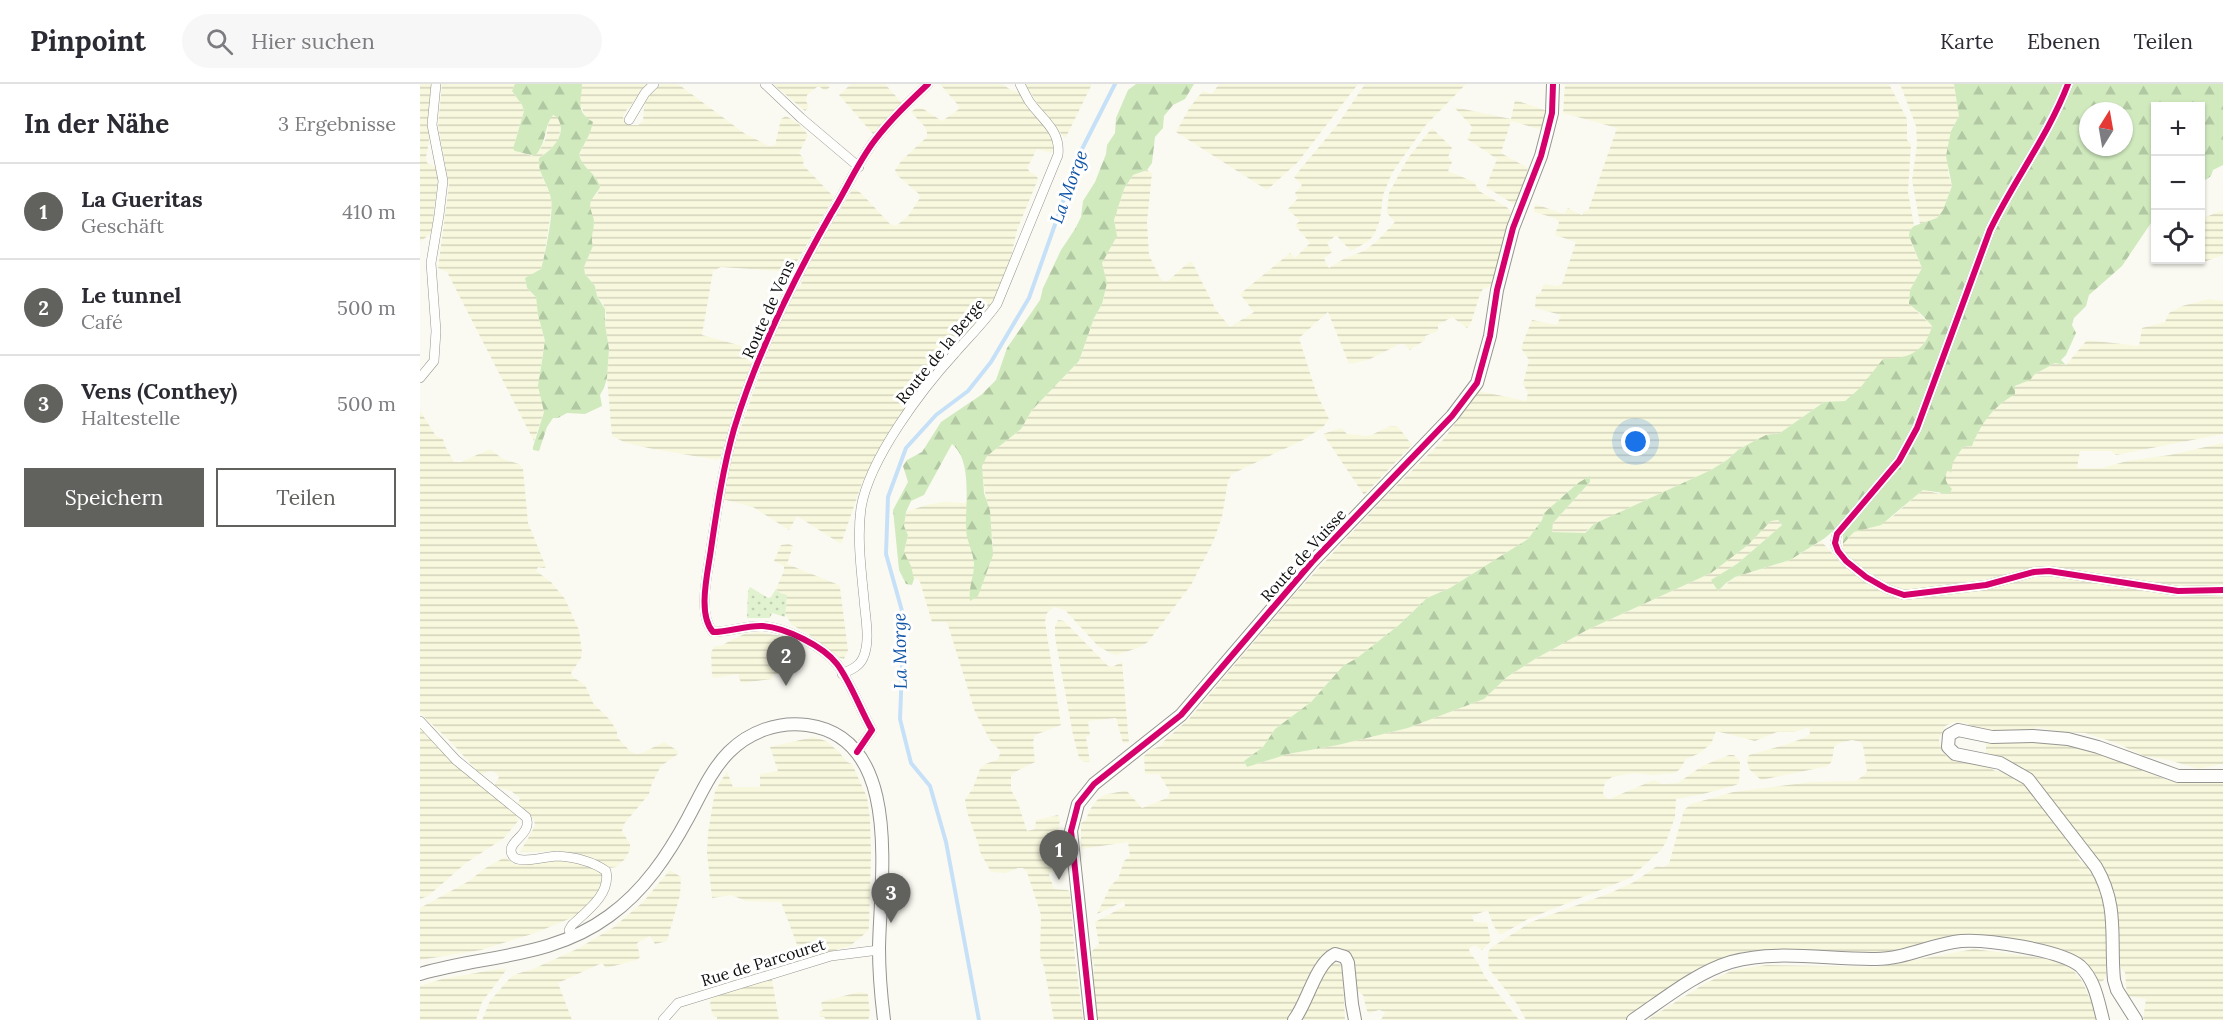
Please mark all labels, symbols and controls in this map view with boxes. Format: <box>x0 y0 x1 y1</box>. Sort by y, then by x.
search box <box>182 14 602 68</box>
text: Pinpoint <box>30 23 146 59</box>
icon: search <box>203 25 236 58</box>
text: Hier suchen <box>251 27 375 55</box>
text: Karte <box>1940 28 1994 55</box>
text: Ebenen <box>2027 28 2100 55</box>
text: Teilen <box>2133 28 2193 55</box>
north arrow <box>2079 102 2133 156</box>
map controls <box>2151 102 2205 264</box>
button: + <box>2151 102 2205 156</box>
text: In der Nähe <box>24 107 169 140</box>
text: 3 Ergebnisse <box>278 111 396 136</box>
water label: La Morge <box>1045 147 1092 227</box>
button: − <box>2151 156 2205 210</box>
text: La Gueritas <box>81 185 203 213</box>
text: 1 <box>39 199 48 224</box>
text: 410 m <box>342 199 396 224</box>
button: locate <box>2151 210 2205 264</box>
text: Geschäft <box>81 213 164 238</box>
street label: Route de Vens <box>737 257 799 361</box>
text: Le tunnel <box>81 281 181 309</box>
street label: Route de la Berge <box>891 294 989 408</box>
text: 2 <box>38 295 49 320</box>
text: 500 m <box>337 295 396 320</box>
text: Café <box>81 309 123 334</box>
text: Vens (Conthey) <box>81 377 237 405</box>
text: 3 <box>38 391 49 416</box>
text: 500 m <box>337 391 396 416</box>
text: Haltestelle <box>81 405 180 430</box>
your location <box>1621 427 1650 456</box>
button: Speichern <box>24 468 204 527</box>
button: Teilen <box>216 468 396 527</box>
street label: Route de Vuisse <box>1256 504 1350 606</box>
water label: La Morge <box>887 612 912 690</box>
pin: 2 <box>766 636 806 686</box>
pin: 1 <box>1040 830 1078 880</box>
pin: 3 <box>872 874 910 923</box>
street label: Rue de Parcouret <box>699 933 828 990</box>

